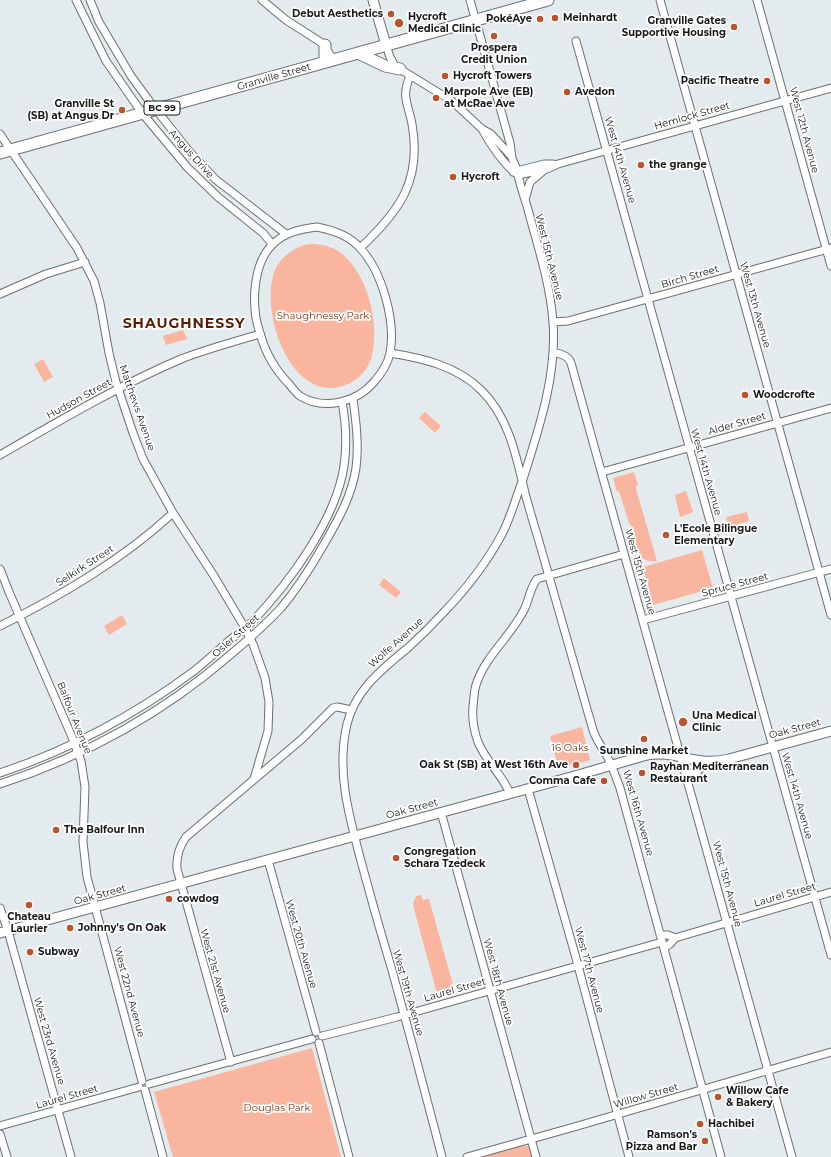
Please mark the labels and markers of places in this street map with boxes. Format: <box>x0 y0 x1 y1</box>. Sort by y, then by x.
place label: Debut Aesthetics <box>292 8 383 20</box>
marker: Debut Aesthetics <box>386 9 396 19</box>
place label: Hycroft Medical Clinic <box>408 11 481 34</box>
place label: Meinhardt <box>563 12 617 24</box>
place label: PokéAye <box>486 13 532 25</box>
marker: Meinhardt <box>550 13 560 23</box>
marker: PokéAye <box>535 14 545 24</box>
place label: Granville Gates Supportive Housing <box>622 15 726 38</box>
marker: Hycroft Medical Clinic <box>393 17 405 29</box>
marker: Granville Gates Supportive Housing <box>729 22 739 32</box>
marker: Prospera Credit Union <box>489 31 499 41</box>
place label: Prospera Credit Union <box>461 42 527 66</box>
place label: Hycroft Towers <box>453 70 532 82</box>
marker: Hycroft Towers <box>440 71 450 81</box>
place label: Pacific Theatre <box>681 75 759 87</box>
marker: Pacific Theatre <box>762 76 772 86</box>
place label: Marpole Ave (EB) at McRae Ave <box>444 86 533 110</box>
place label: Avedon <box>575 86 615 98</box>
marker: Avedon <box>562 87 572 97</box>
marker: Marpole Ave (EB) at McRae Ave <box>431 93 441 103</box>
place label: Granville St (SB) at Angus Dr <box>27 98 114 122</box>
marker: Granville St (SB) at Angus Dr <box>117 105 127 115</box>
place label: the grange <box>649 159 707 171</box>
marker: the grange <box>636 160 646 170</box>
place label: Hycroft <box>461 171 500 183</box>
marker: Hycroft <box>448 172 458 182</box>
place label: Woodcrofte <box>753 389 815 401</box>
marker: Woodcrofte <box>740 390 750 400</box>
place label: L'Ecole Bilingue Elementary <box>674 523 757 546</box>
marker: L'Ecole Bilingue Elementary <box>661 530 671 540</box>
place label: Una Medical Clinic <box>692 710 757 734</box>
marker: Una Medical Clinic <box>677 716 689 728</box>
marker: Sunshine Market <box>639 734 649 744</box>
place label: Sunshine Market <box>600 745 688 757</box>
place label: Oak St (SB) at West 16th Ave <box>419 759 568 771</box>
marker: Oak St (SB) at West 16th Ave <box>571 760 581 770</box>
place label: Rayhan Mediterranean Restaurant <box>650 761 769 784</box>
marker: Rayhan Mediterranean Restaurant <box>637 768 647 778</box>
place label: Comma Cafe <box>529 775 596 787</box>
marker: Comma Cafe <box>599 776 609 786</box>
place label: The Balfour Inn <box>64 824 145 836</box>
marker: The Balfour Inn <box>51 825 61 835</box>
place label: Congregation Schara Tzedeck <box>404 846 486 870</box>
marker: Congregation Schara Tzedeck <box>391 853 401 863</box>
place label: cowdog <box>177 893 219 905</box>
marker: cowdog <box>164 894 174 904</box>
marker: Chateau Laurier <box>24 900 34 910</box>
place label: Chateau Laurier <box>7 911 51 934</box>
place label: Johnny's On Oak <box>78 922 166 934</box>
marker: Johnny's On Oak <box>65 923 75 933</box>
place label: Subway <box>38 946 79 958</box>
marker: Subway <box>25 947 35 957</box>
place label: Willow Cafe & Bakery <box>726 1085 789 1108</box>
marker: Willow Cafe & Bakery <box>713 1092 723 1102</box>
place label: Hachibei <box>708 1118 754 1130</box>
marker: Hachibei <box>695 1119 705 1129</box>
place label: Ramson's Pizza and Bar <box>626 1129 697 1152</box>
marker: Ramson's Pizza and Bar <box>700 1136 710 1146</box>

